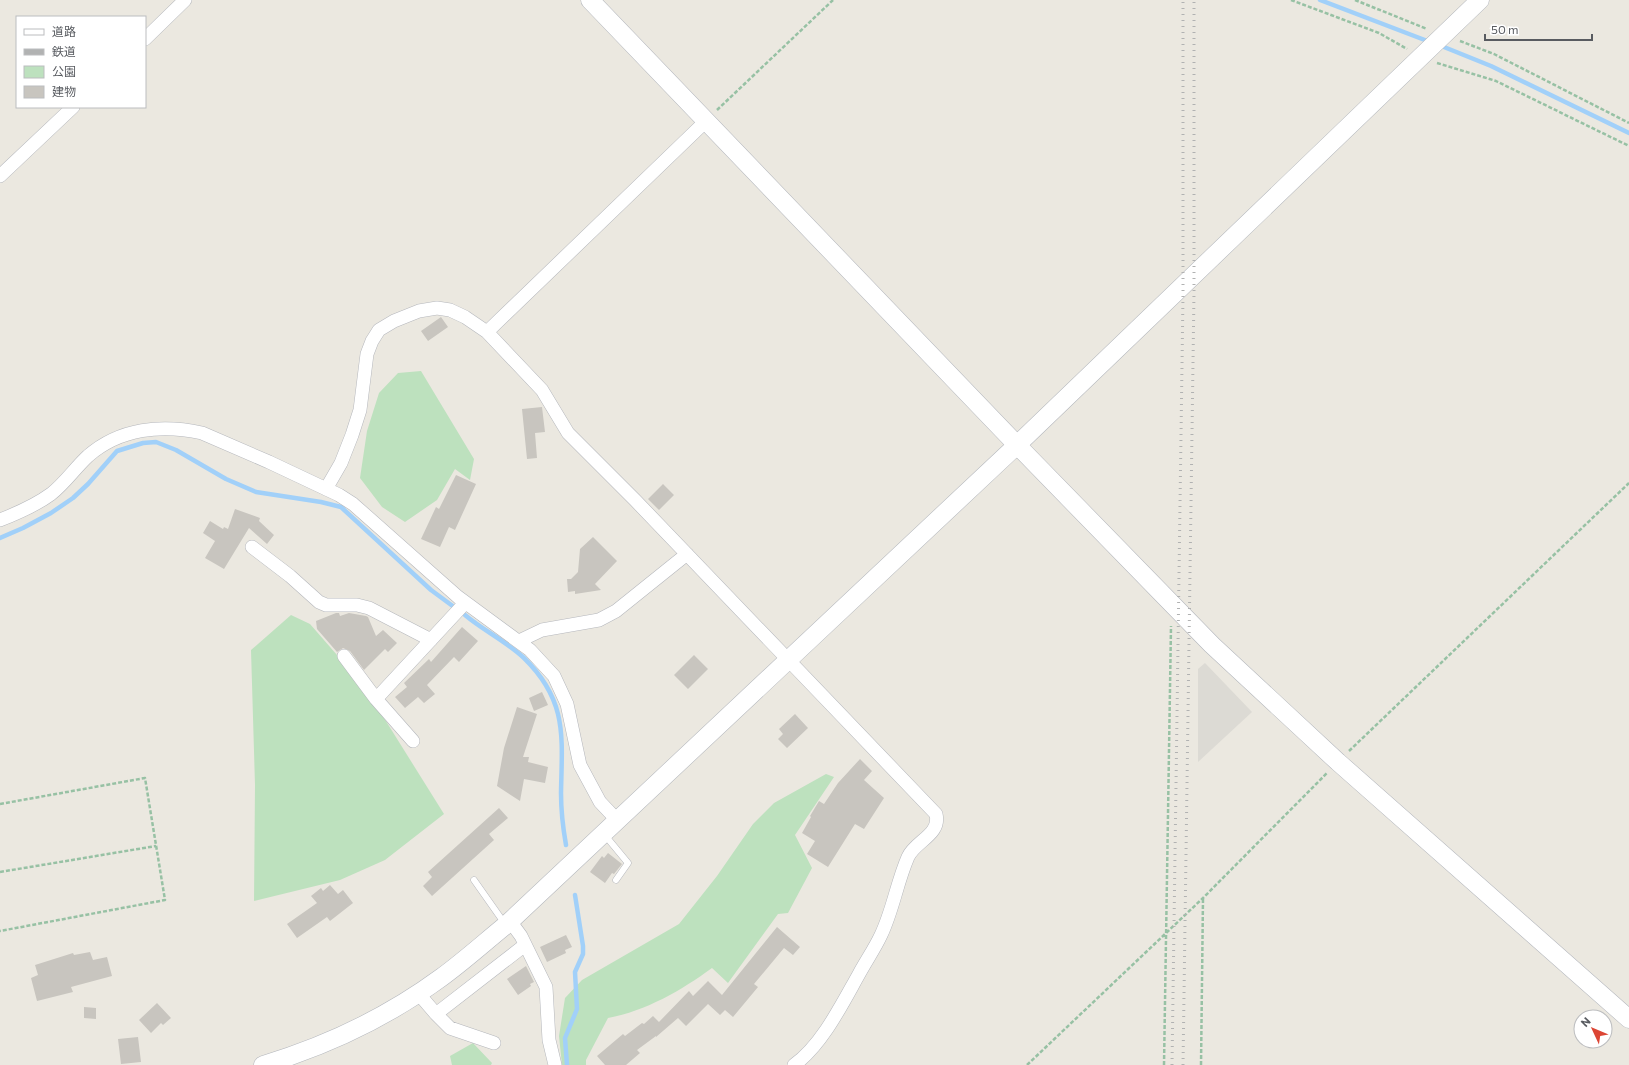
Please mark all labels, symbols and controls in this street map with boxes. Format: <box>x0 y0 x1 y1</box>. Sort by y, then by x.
legend <box>16 16 146 108</box>
scale bar <box>1485 16 1592 42</box>
text: 50 m <box>1491 22 1519 36</box>
text: 道路 <box>52 24 76 38</box>
text: 鉄道 <box>52 44 76 58</box>
text: 公園 <box>52 64 76 78</box>
text: 建物 <box>52 84 76 98</box>
north arrow <box>1573 1009 1613 1049</box>
text: N <box>1578 1014 1593 1029</box>

